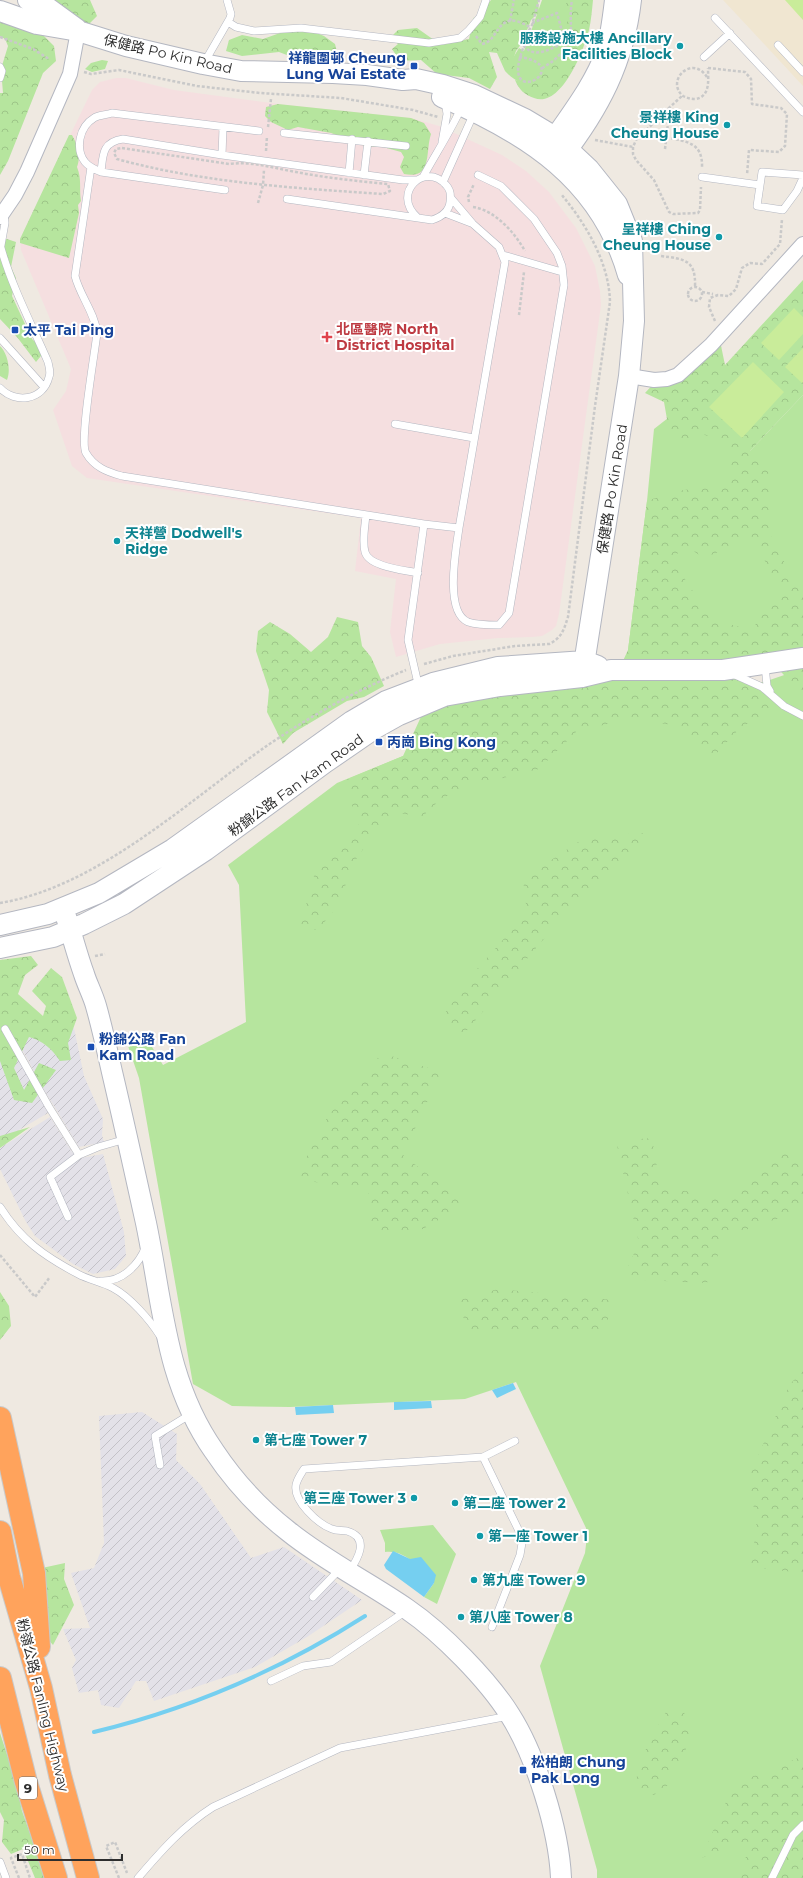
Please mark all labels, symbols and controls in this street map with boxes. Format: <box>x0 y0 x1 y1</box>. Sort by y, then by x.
place label: 服務設施大樓 Ancillary Facilities Block <box>520 29 673 63</box>
street label: 保健路 Po Kin Road <box>102 30 234 78</box>
marker: 服務設施大樓 Ancillary Facilities Block <box>675 41 685 51</box>
place label: 祥龍圍邨 Cheung Lung Wai Estate <box>286 49 406 83</box>
marker: 祥龍圍邨 Cheung Lung Wai Estate <box>409 61 419 71</box>
place label: 景祥樓 King Cheung House <box>611 108 719 142</box>
marker: 景祥樓 King Cheung House <box>722 120 732 130</box>
place label: 呈祥樓 Ching Cheung House <box>603 220 711 254</box>
marker: 呈祥樓 Ching Cheung House <box>714 232 724 242</box>
place label: 北區醫院 North District Hospital <box>336 320 454 354</box>
place label: 太平 Tai Ping <box>23 321 114 339</box>
marker: 太平 Tai Ping <box>10 325 20 335</box>
marker: 北區醫院 North District Hospital <box>321 331 333 343</box>
street label: 保健路 Po Kin Road <box>593 423 631 555</box>
place label: 天祥營 Dodwell's Ridge <box>125 524 243 558</box>
marker: 天祥營 Dodwell's Ridge <box>112 536 122 546</box>
street label: 粉錦公路 Fan Kam Road <box>225 730 367 840</box>
place label: 丙崗 Bing Kong <box>387 733 496 751</box>
marker: 丙崗 Bing Kong <box>374 737 384 747</box>
place label: 粉錦公路 Fan Kam Road <box>99 1030 186 1064</box>
marker: 粉錦公路 Fan Kam Road <box>86 1042 96 1052</box>
place label: 第七座 Tower 7 <box>264 1431 368 1449</box>
marker: 第七座 Tower 7 <box>251 1435 261 1445</box>
place label: 第三座 Tower 3 <box>303 1489 406 1507</box>
marker: 第三座 Tower 3 <box>409 1493 419 1503</box>
place label: 第二座 Tower 2 <box>463 1494 566 1512</box>
marker: 第二座 Tower 2 <box>450 1498 460 1508</box>
place label: 第一座 Tower 1 <box>488 1527 588 1545</box>
marker: 第一座 Tower 1 <box>475 1531 485 1541</box>
place label: 第九座 Tower 9 <box>482 1571 586 1589</box>
marker: 第九座 Tower 9 <box>469 1575 479 1585</box>
place label: 第八座 Tower 8 <box>469 1608 573 1626</box>
marker: 第八座 Tower 8 <box>456 1612 466 1622</box>
street label: 粉嶺公路 Fanling Highway <box>13 1617 73 1794</box>
place label: 松柏朗 Chung Pak Long <box>531 1753 626 1787</box>
marker: 松柏朗 Chung Pak Long <box>518 1765 528 1775</box>
road number: 9 <box>19 1777 37 1799</box>
scale bar <box>18 1836 122 1862</box>
text: 50 m <box>24 1842 55 1857</box>

